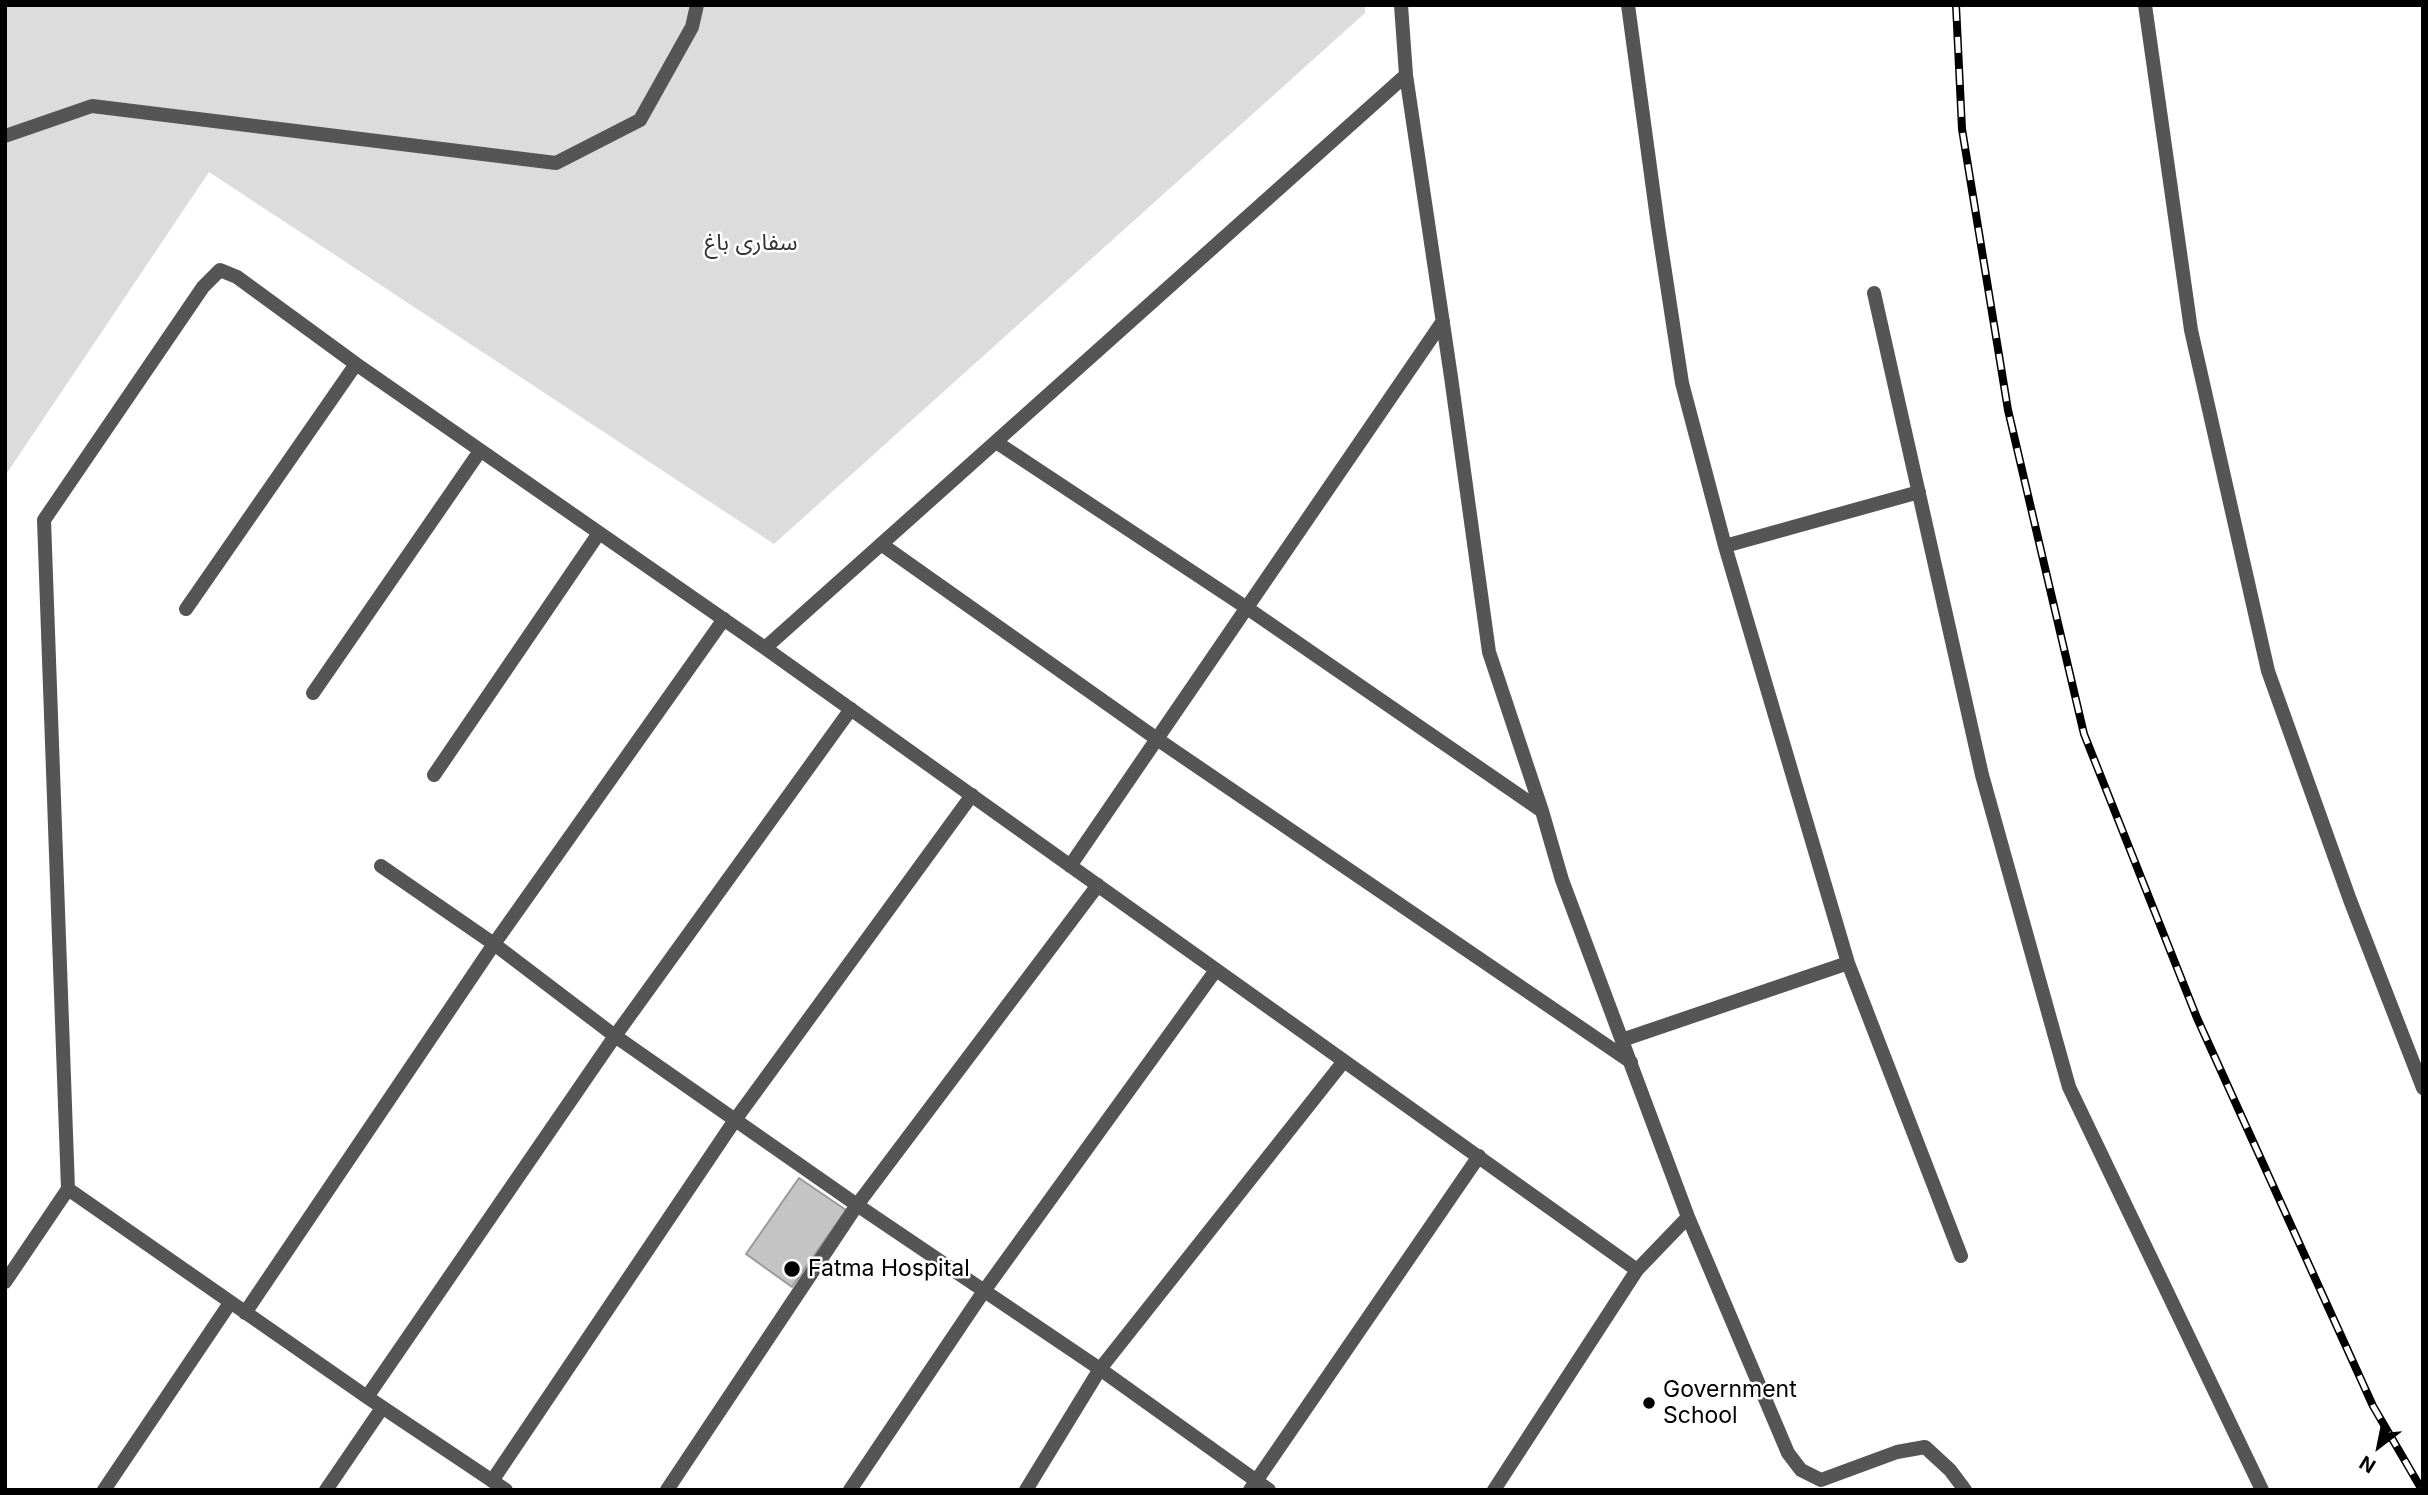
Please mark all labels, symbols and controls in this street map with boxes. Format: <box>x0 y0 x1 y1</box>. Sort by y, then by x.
park label: سفاری باغ <box>704 229 798 257</box>
place label: Fatma Hospital <box>808 1255 970 1283</box>
marker: Fatma Hospital <box>782 1259 802 1279</box>
place label: Government School <box>1663 1376 1797 1430</box>
marker: Government School <box>1641 1395 1657 1411</box>
north arrow <box>2344 1411 2414 1481</box>
text: N <box>2355 1451 2380 1478</box>

